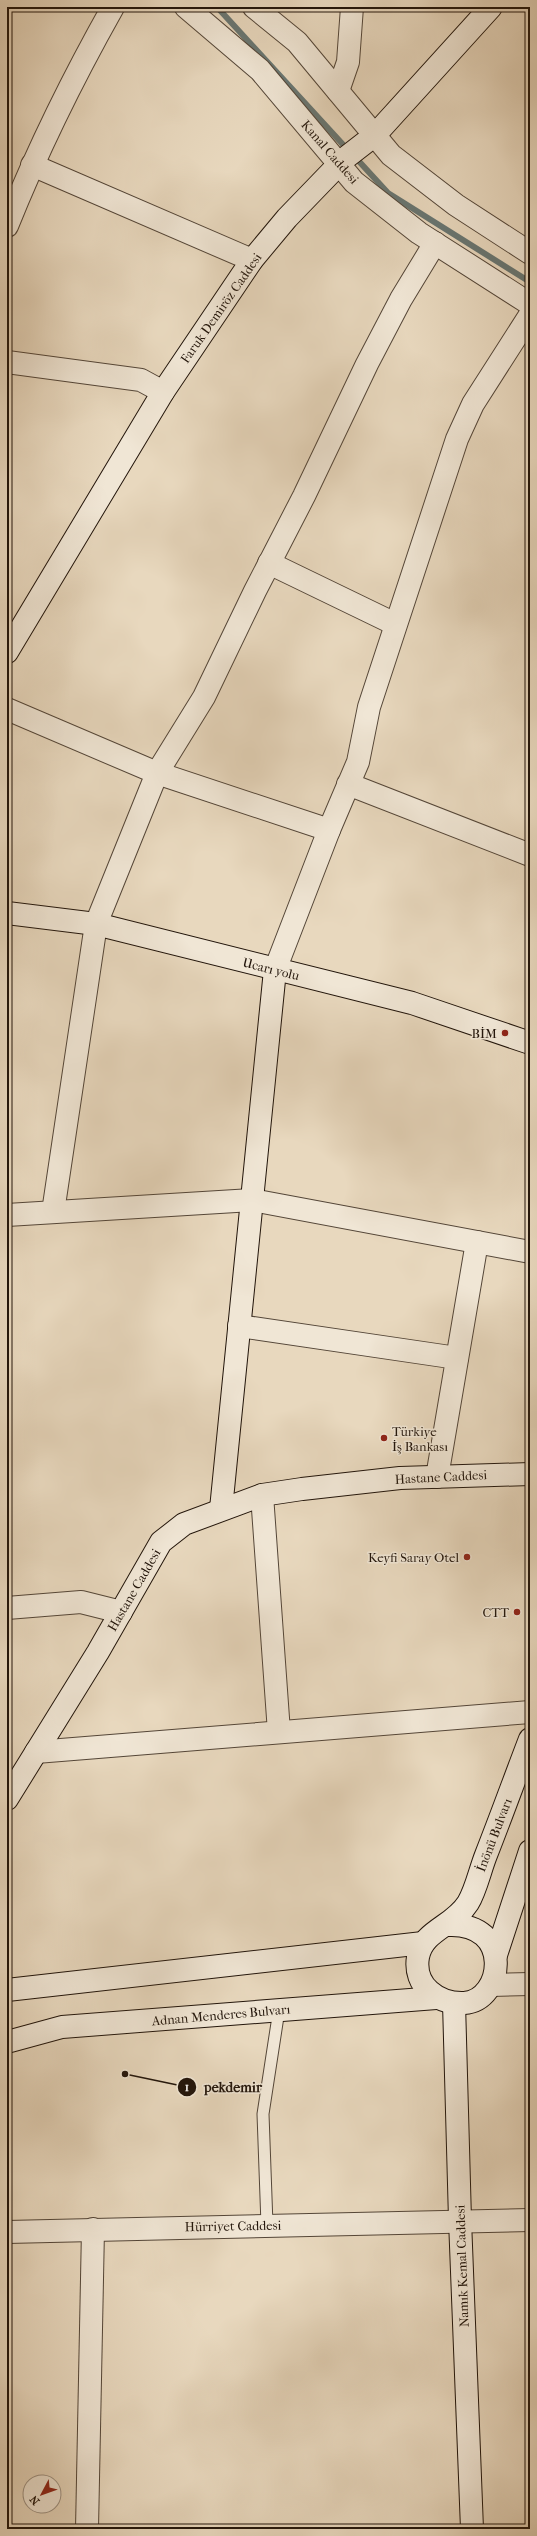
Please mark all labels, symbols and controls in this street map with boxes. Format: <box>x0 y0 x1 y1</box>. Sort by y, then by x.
street label: Kanal Caddesi <box>298 117 362 187</box>
street label: Faruk Demiröz Caddesi <box>177 250 265 366</box>
street label: Ucarı yolu <box>241 955 302 983</box>
place label: BİM <box>472 1026 497 1041</box>
marker: BİM <box>500 1028 510 1038</box>
place label: Türkiye İş Bankası <box>392 1424 448 1455</box>
marker: Türkiye İş Bankası <box>379 1433 389 1443</box>
street label: Hastane Caddesi <box>394 1467 488 1487</box>
street label: Hastane Caddesi <box>104 1546 164 1634</box>
place label: Keyfi Saray Otel <box>368 1550 459 1565</box>
marker: Keyfi Saray Otel <box>462 1552 472 1562</box>
place label: CTT <box>482 1605 509 1620</box>
marker: CTT <box>512 1607 522 1617</box>
street label: İnönü Bulvarı <box>473 1796 515 1874</box>
street label: Adnan Menderes Bulvarı <box>150 2001 291 2029</box>
callout: pekdemir <box>177 2074 270 2100</box>
text: pekdemir <box>203 2079 263 2096</box>
text: 1 <box>185 2080 189 2094</box>
street label: Namık Kemal Caddesi <box>452 2204 472 2328</box>
street label: Hürriyet Caddesi <box>185 2218 282 2234</box>
north arrow <box>22 2474 62 2514</box>
text: N <box>27 2492 42 2508</box>

